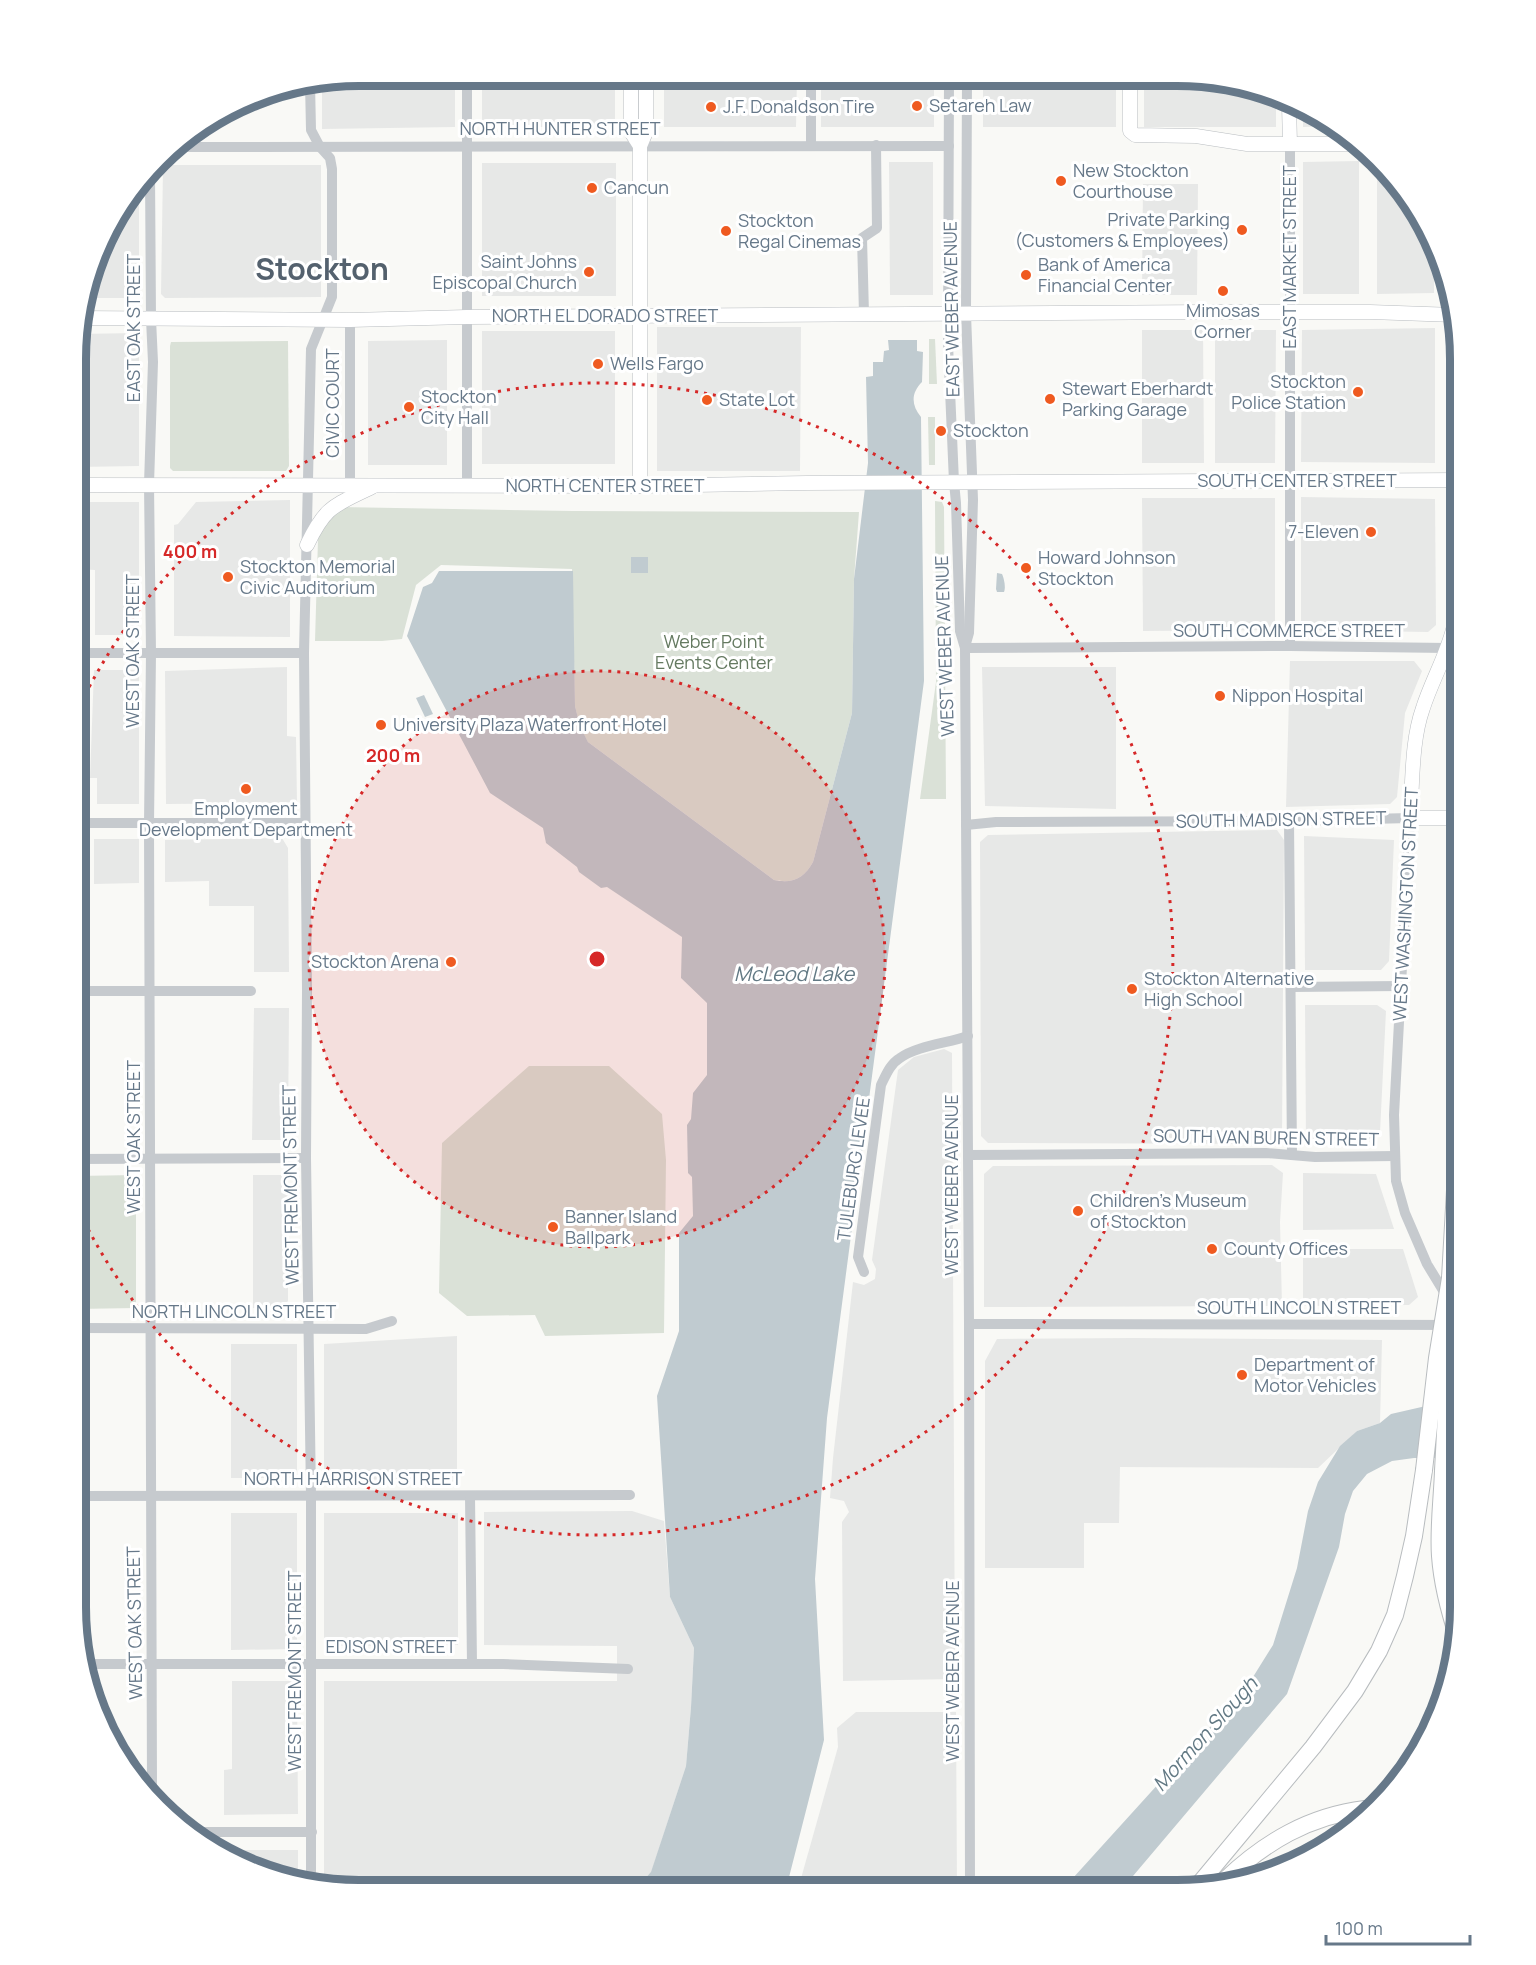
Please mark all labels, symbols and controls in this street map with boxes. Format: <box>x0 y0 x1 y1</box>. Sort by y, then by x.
place label: Setareh Law <box>929 93 1032 117</box>
place label: J.F. Donaldson Tire <box>723 94 875 118</box>
marker: Setareh Law <box>910 99 924 113</box>
marker: J.F. Donaldson Tire <box>704 100 718 114</box>
street label: NORTH HUNTER STREET <box>459 116 661 140</box>
place label: New Stockton Courthouse <box>1073 158 1189 203</box>
street label: EAST MARKET STREET <box>1277 165 1301 349</box>
marker: New Stockton Courthouse <box>1054 174 1068 188</box>
place label: Cancun <box>604 175 669 199</box>
marker: Cancun <box>585 181 599 195</box>
place label: Private Parking (Customers & Employees) <box>1015 207 1230 252</box>
place label: Stockton Regal Cinemas <box>738 208 861 253</box>
street label: EAST WEBER AVENUE <box>937 221 965 397</box>
marker: Private Parking (Customers & Employees) <box>1235 223 1249 237</box>
marker: Stockton Regal Cinemas <box>719 224 733 238</box>
district label: Stockton <box>255 248 389 289</box>
place label: Saint Johns Episcopal Church <box>432 249 577 294</box>
place label: Bank of America Financial Center <box>1038 252 1172 297</box>
street label: EAST OAK STREET <box>121 253 145 402</box>
marker: Saint Johns Episcopal Church <box>582 265 596 279</box>
marker: Bank of America Financial Center <box>1019 268 1033 282</box>
marker: Mimosas Corner <box>1216 284 1230 298</box>
place label: Mimosas Corner <box>1186 298 1260 343</box>
street label: NORTH EL DORADO STREET <box>492 303 719 327</box>
street label: CIVIC COURT <box>320 348 344 458</box>
place label: Wells Fargo <box>610 351 704 375</box>
marker: Wells Fargo <box>591 357 605 371</box>
place label: Stockton Police Station <box>1231 369 1346 414</box>
place label: Stewart Eberhardt Parking Garage <box>1062 376 1213 421</box>
place label: Stockton City Hall <box>421 384 497 429</box>
marker: Stockton Police Station <box>1351 385 1365 399</box>
place label: State Lot <box>719 387 795 411</box>
marker: Stewart Eberhardt Parking Garage <box>1043 392 1057 406</box>
marker: State Lot <box>700 393 714 407</box>
marker: Stockton City Hall <box>402 400 416 414</box>
place label: Stockton <box>953 418 1029 442</box>
marker: Stockton <box>934 424 948 438</box>
street label: SOUTH CENTER STREET <box>1197 468 1397 492</box>
street label: NORTH CENTER STREET <box>505 473 705 497</box>
place label: 7-Eleven <box>1288 519 1359 543</box>
marker: 7-Eleven <box>1364 525 1378 539</box>
text: 400 m <box>163 539 217 563</box>
place label: Howard Johnson Stockton <box>1038 545 1176 590</box>
place label: Stockton Memorial Civic Auditorium <box>240 554 395 599</box>
street label: WEST WEBER AVENUE <box>929 555 959 737</box>
marker: Howard Johnson Stockton <box>1019 561 1033 575</box>
marker: Stockton Memorial Civic Auditorium <box>221 570 235 584</box>
street label: WEST OAK STREET <box>120 574 144 728</box>
street label: SOUTH COMMERCE STREET <box>1173 618 1405 642</box>
park label: Weber Point Events Center <box>655 629 773 674</box>
place label: Nippon Hospital <box>1232 683 1363 707</box>
marker: Nippon Hospital <box>1213 689 1227 703</box>
place label: University Plaza Waterfront Hotel <box>393 712 667 736</box>
marker: University Plaza Waterfront Hotel <box>374 718 388 732</box>
text: 200 m <box>366 743 420 767</box>
marker: Employment Development Department <box>239 782 253 796</box>
street label: WEST WASHINGTON STREET <box>1387 786 1423 1022</box>
place label: Employment Development Department <box>139 796 353 841</box>
street label: SOUTH MADISON STREET <box>1175 805 1387 833</box>
place label: Stockton Arena <box>311 949 439 973</box>
centre of rings <box>587 949 607 969</box>
marker: Stockton Arena <box>444 955 458 969</box>
water label: McLeod Lake <box>734 960 855 987</box>
place label: Stockton Alternative High School <box>1144 966 1314 1011</box>
marker: Stockton Alternative High School <box>1125 982 1139 996</box>
street label: WEST OAK STREET <box>121 1060 145 1214</box>
street label: WEST FREMONT STREET <box>276 1084 304 1286</box>
street label: WEST WEBER AVENUE <box>939 1094 963 1276</box>
street label: TULEBURG LEVEE <box>831 1095 875 1242</box>
street label: SOUTH VAN BUREN STREET <box>1153 1123 1379 1151</box>
place label: Children's Museum of Stockton <box>1090 1188 1247 1233</box>
place label: Banner Island Ballpark <box>565 1204 677 1249</box>
marker: Children's Museum of Stockton <box>1071 1204 1085 1218</box>
marker: Banner Island Ballpark <box>546 1220 560 1234</box>
place label: County Offices <box>1224 1236 1348 1260</box>
marker: County Offices <box>1205 1242 1219 1256</box>
street label: SOUTH LINCOLN STREET <box>1197 1295 1402 1319</box>
street label: NORTH LINCOLN STREET <box>132 1299 337 1323</box>
place label: Department of Motor Vehicles <box>1254 1352 1376 1397</box>
marker: Department of Motor Vehicles <box>1235 1368 1249 1382</box>
street label: NORTH HARRISON STREET <box>244 1466 462 1490</box>
street label: WEST OAK STREET <box>121 1546 147 1700</box>
street label: WEST FREMONT STREET <box>282 1570 306 1771</box>
street label: WEST WEBER AVENUE <box>940 1580 964 1762</box>
street label: EDISON STREET <box>325 1634 457 1658</box>
water label: Mormon Slough <box>1146 1670 1264 1797</box>
scale bar <box>1326 1908 1470 1946</box>
text: 100 m <box>1335 1916 1383 1940</box>

